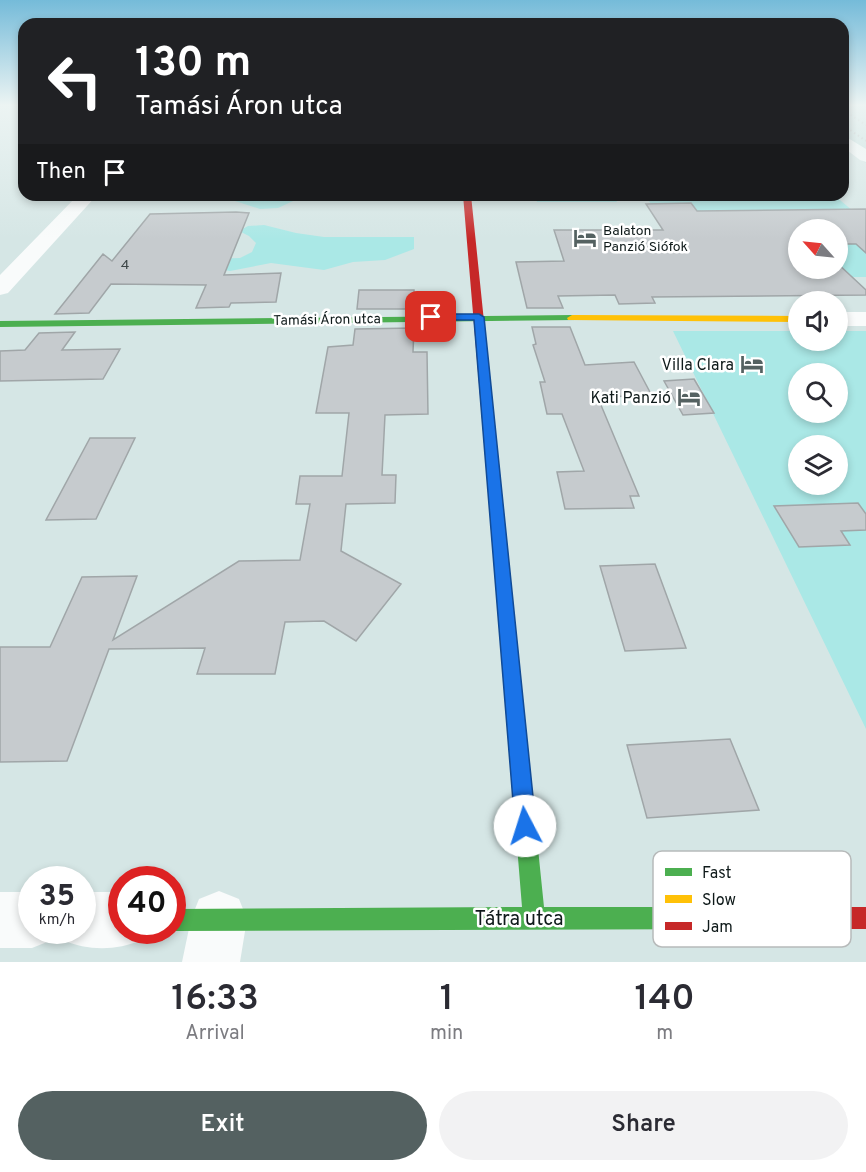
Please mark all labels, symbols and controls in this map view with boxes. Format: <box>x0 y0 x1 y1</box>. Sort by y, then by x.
text: 130 m <box>135 38 251 91</box>
icon: left <box>36 42 114 120</box>
text: Tamási Áron utca <box>135 90 343 124</box>
icon: arrive <box>98 156 131 189</box>
text: Then <box>36 159 86 186</box>
north arrow <box>788 219 848 279</box>
map controls <box>788 219 848 495</box>
place label: Balaton Panzió Siófok <box>603 223 688 256</box>
hotel icon: Balaton Panzió Siófok <box>572 225 598 251</box>
house number: 4 <box>121 257 129 274</box>
pin <box>405 291 456 342</box>
button: sound <box>788 291 848 351</box>
icon: arrive <box>414 300 447 333</box>
street label: Tamási Áron utca <box>273 310 381 330</box>
hotel icon: Villa Clara <box>739 351 765 377</box>
place label: Villa Clara <box>661 356 734 376</box>
button: search <box>788 363 848 423</box>
hotel icon: Kati Panzió <box>676 384 702 410</box>
place label: Kati Panzió <box>590 389 671 409</box>
button: layers <box>788 435 848 495</box>
position arrow <box>493 794 557 858</box>
legend <box>653 851 851 947</box>
text: Fast <box>702 864 732 884</box>
speed limit sign: 40 <box>108 866 186 944</box>
text: 35 <box>39 879 75 916</box>
text: Slow <box>702 891 736 911</box>
street label: Tátra utca <box>474 907 564 933</box>
text: km/h <box>39 911 75 930</box>
text: Jam <box>702 918 733 938</box>
text: 16:33 <box>171 977 259 1023</box>
text: 1 <box>440 977 454 1023</box>
text: 140 <box>635 977 695 1023</box>
text: Arrival <box>185 1021 245 1047</box>
text: min <box>430 1021 463 1047</box>
text: m <box>656 1021 673 1047</box>
button: Exit <box>18 1091 427 1160</box>
button: Share <box>439 1091 848 1160</box>

